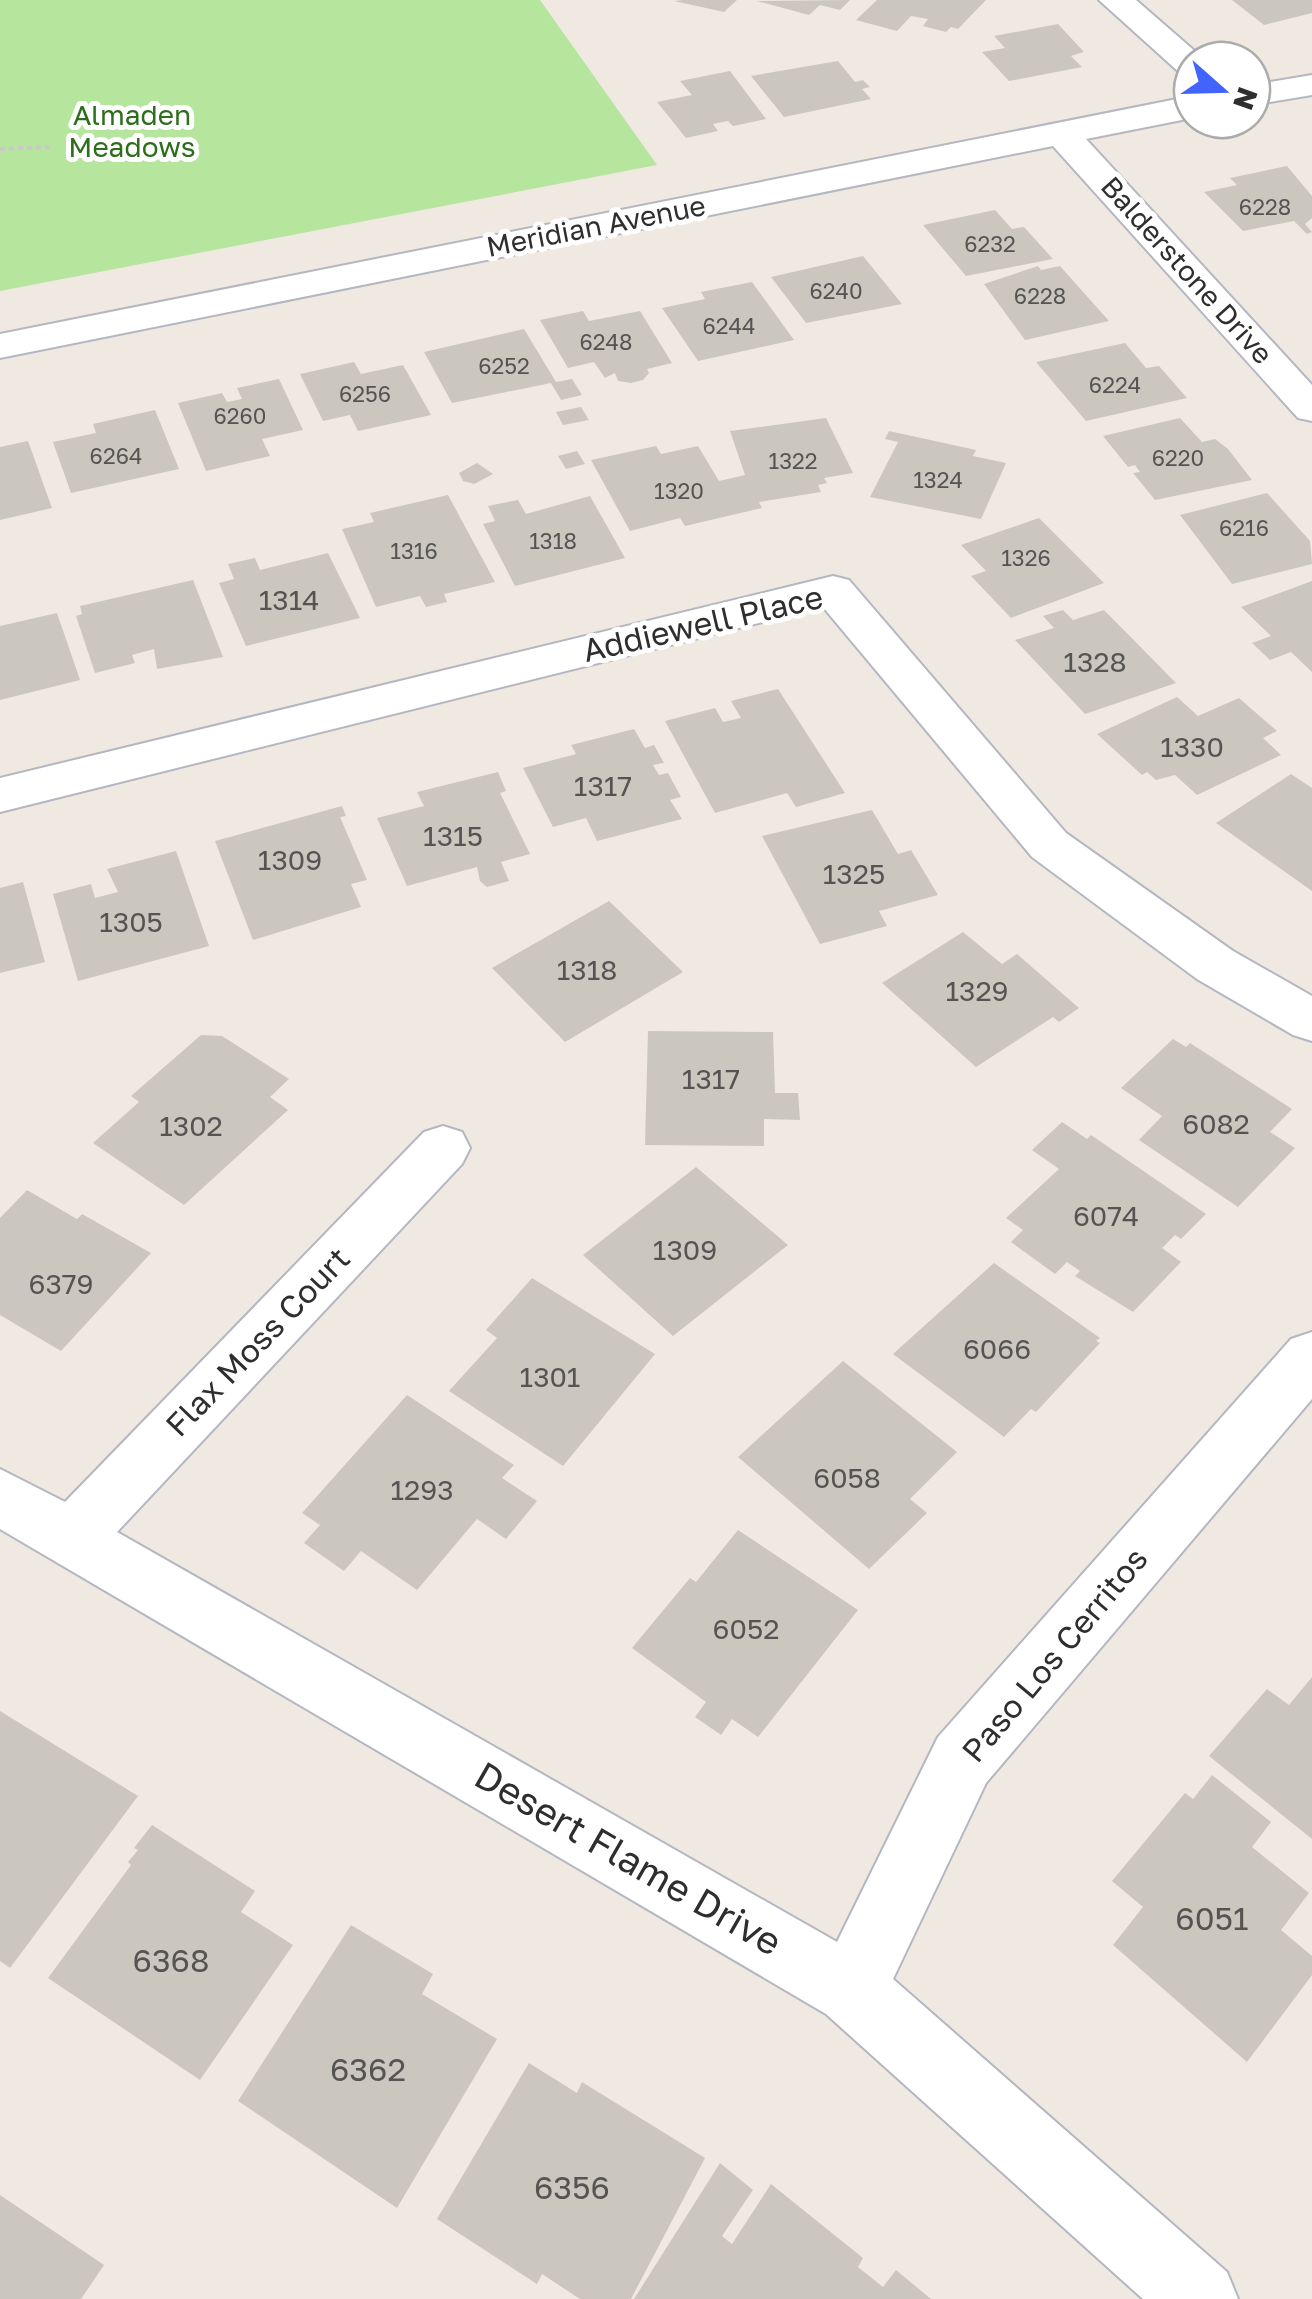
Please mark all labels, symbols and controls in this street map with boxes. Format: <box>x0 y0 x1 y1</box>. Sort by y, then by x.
north arrow <box>1172 40 1272 140</box>
text: N <box>1227 83 1265 114</box>
park label: Almaden Meadows <box>68 98 196 163</box>
street label: Balderstone Drive <box>1095 169 1280 370</box>
street label: Meridian Avenue <box>484 188 708 263</box>
house number: 6228 <box>1239 193 1291 220</box>
house number: 6232 <box>964 230 1016 257</box>
house number: 6240 <box>809 277 863 304</box>
house number: 6228 <box>1014 282 1066 309</box>
house number: 6244 <box>703 312 755 339</box>
house number: 6248 <box>580 328 632 355</box>
house number: 6252 <box>478 352 530 379</box>
house number: 6224 <box>1089 371 1141 398</box>
house number: 6256 <box>339 380 391 407</box>
house number: 6260 <box>213 402 267 429</box>
house number: 6264 <box>90 442 142 469</box>
house number: 6220 <box>1152 444 1204 471</box>
house number: 1322 <box>768 447 818 474</box>
house number: 1324 <box>913 466 963 493</box>
house number: 1320 <box>654 477 704 504</box>
house number: 6216 <box>1219 514 1269 541</box>
house number: 1318 <box>529 527 577 554</box>
house number: 1316 <box>390 537 438 564</box>
house number: 1326 <box>1001 544 1051 571</box>
street label: Addiewell Place <box>579 577 827 669</box>
house number: 1314 <box>259 583 319 616</box>
house number: 1328 <box>1063 645 1127 678</box>
house number: 1330 <box>1160 730 1224 763</box>
house number: 1317 <box>574 769 632 802</box>
house number: 1315 <box>423 819 483 852</box>
house number: 1309 <box>258 843 322 876</box>
house number: 1325 <box>823 857 885 890</box>
house number: 1305 <box>99 905 163 938</box>
house number: 1318 <box>557 953 617 986</box>
house number: 1329 <box>945 974 1009 1007</box>
house number: 1317 <box>682 1062 740 1095</box>
house number: 6082 <box>1182 1107 1250 1140</box>
house number: 1302 <box>159 1109 223 1142</box>
house number: 6074 <box>1073 1199 1139 1232</box>
house number: 1309 <box>653 1233 717 1266</box>
street label: Flax Moss Court <box>158 1239 357 1444</box>
house number: 6379 <box>28 1267 94 1300</box>
house number: 6066 <box>963 1332 1031 1365</box>
house number: 1301 <box>520 1360 580 1393</box>
house number: 6058 <box>813 1461 881 1494</box>
house number: 1293 <box>390 1473 454 1506</box>
street label: Paso Los Cerritos <box>954 1540 1155 1769</box>
house number: 6052 <box>713 1612 779 1645</box>
street label: Desert Flame Drive <box>467 1752 790 1964</box>
house number: 6051 <box>1175 1899 1249 1937</box>
house number: 6368 <box>133 1941 209 1979</box>
house number: 6362 <box>330 2050 406 2088</box>
house number: 6356 <box>534 2168 610 2206</box>

